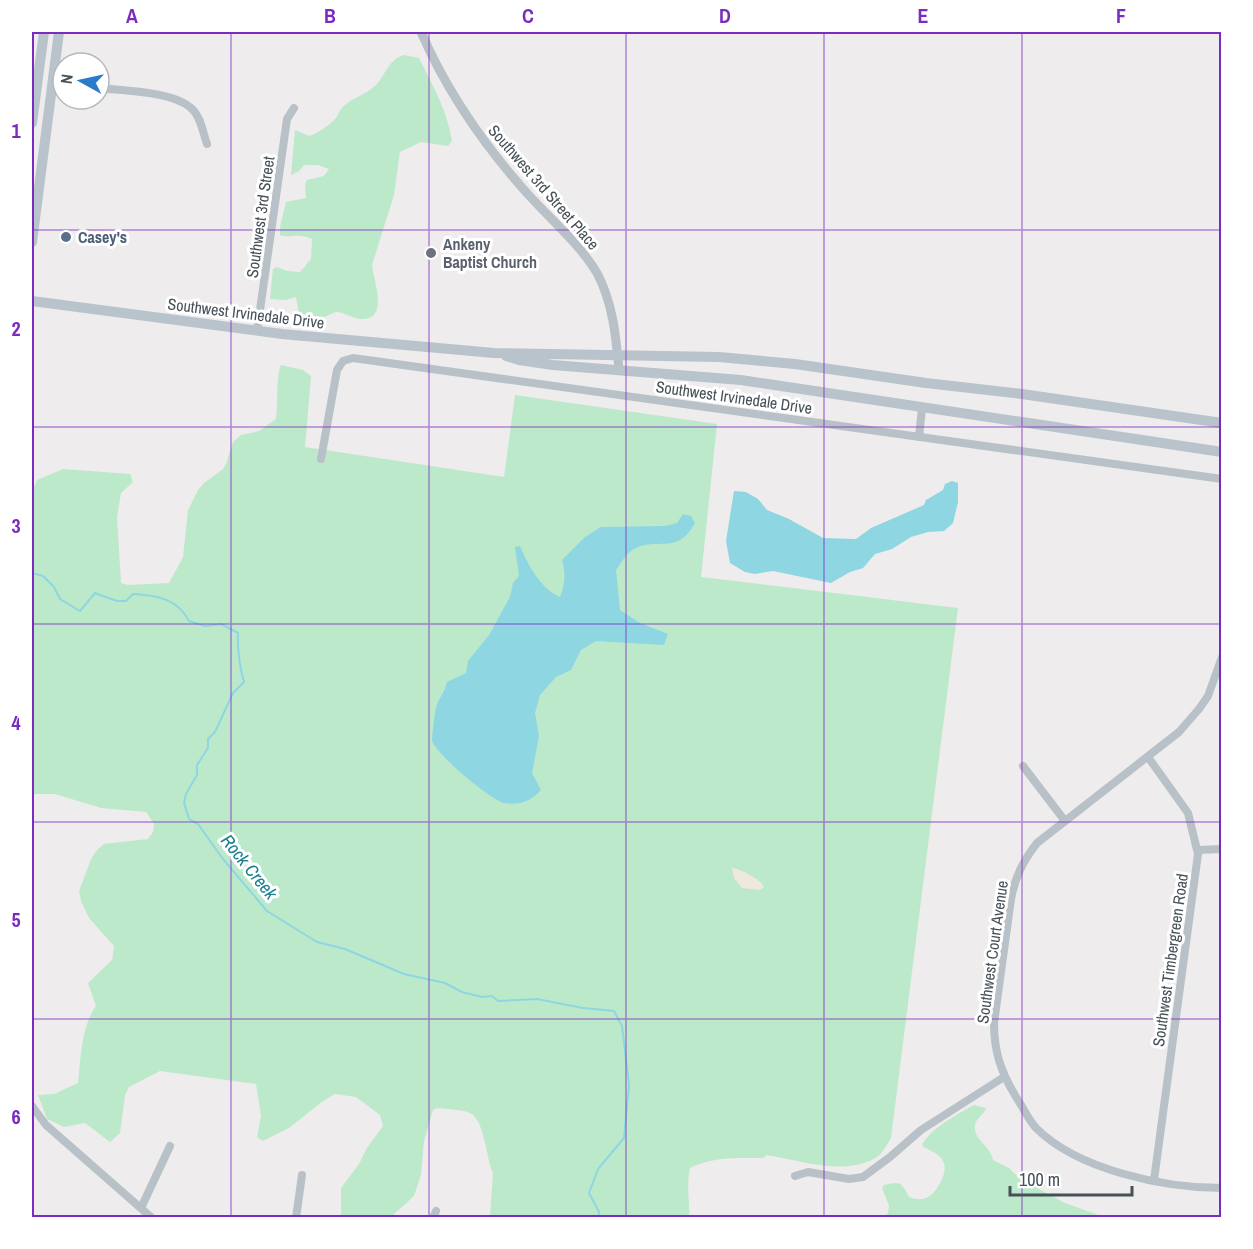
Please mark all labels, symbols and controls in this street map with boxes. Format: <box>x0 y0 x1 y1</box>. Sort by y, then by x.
text: A <box>126 2 138 29</box>
text: B <box>324 2 336 29</box>
text: C <box>522 2 534 29</box>
text: D <box>719 2 731 29</box>
text: E <box>918 2 929 29</box>
text: F <box>1116 2 1126 29</box>
north arrow <box>51 51 111 111</box>
text: N <box>55 73 78 85</box>
text: 1 <box>11 117 21 144</box>
street label: Southwest 3rd Street Place <box>484 120 604 254</box>
street label: Southwest 3rd Street <box>241 154 279 279</box>
place label: Casey's <box>78 226 127 248</box>
marker: Casey's <box>59 230 73 244</box>
place label: Ankeny Baptist Church <box>443 233 537 273</box>
marker: Ankeny Baptist Church <box>424 246 438 260</box>
street label: Southwest Irvinedale Drive <box>166 292 326 334</box>
text: 2 <box>11 315 21 342</box>
street label: Southwest Irvinedale Drive <box>654 375 814 419</box>
text: 3 <box>11 512 21 539</box>
text: 4 <box>11 709 21 736</box>
water label: Rock Creek <box>215 829 284 905</box>
street label: Southwest Timbergreen Road <box>1147 872 1193 1048</box>
street label: Southwest Court Avenue <box>971 879 1013 1025</box>
text: 5 <box>11 906 21 933</box>
text: 6 <box>11 1103 21 1130</box>
scale bar <box>1010 1159 1132 1197</box>
text: 100 m <box>1019 1167 1060 1192</box>

